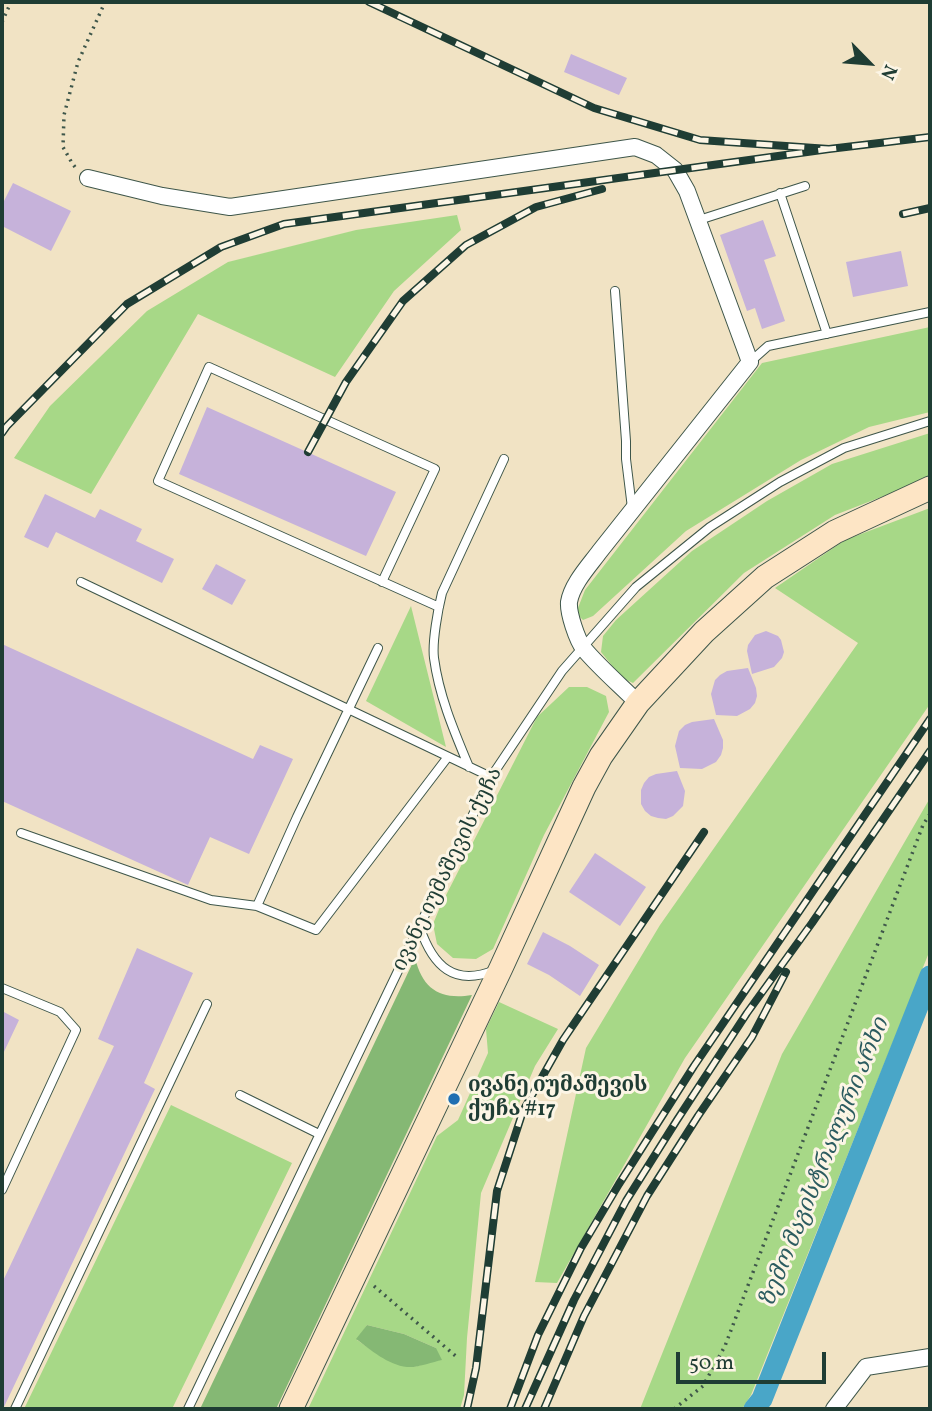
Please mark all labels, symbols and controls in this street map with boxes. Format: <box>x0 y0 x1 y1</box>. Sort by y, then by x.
north arrow <box>834 28 904 98</box>
text: N <box>873 60 903 84</box>
street label: ივანე იუმაშევის ქუჩა <box>389 764 509 976</box>
water label: ზემო მაგისტრალური არხი <box>755 1015 897 1311</box>
place label: ივანე იუმაშევის ქუჩა #17 <box>468 1074 647 1124</box>
marker: ივანე იუმაშევის ქუჩა #17 <box>446 1091 462 1107</box>
scale bar <box>680 1338 830 1382</box>
text: 50 m <box>689 1349 734 1378</box>

